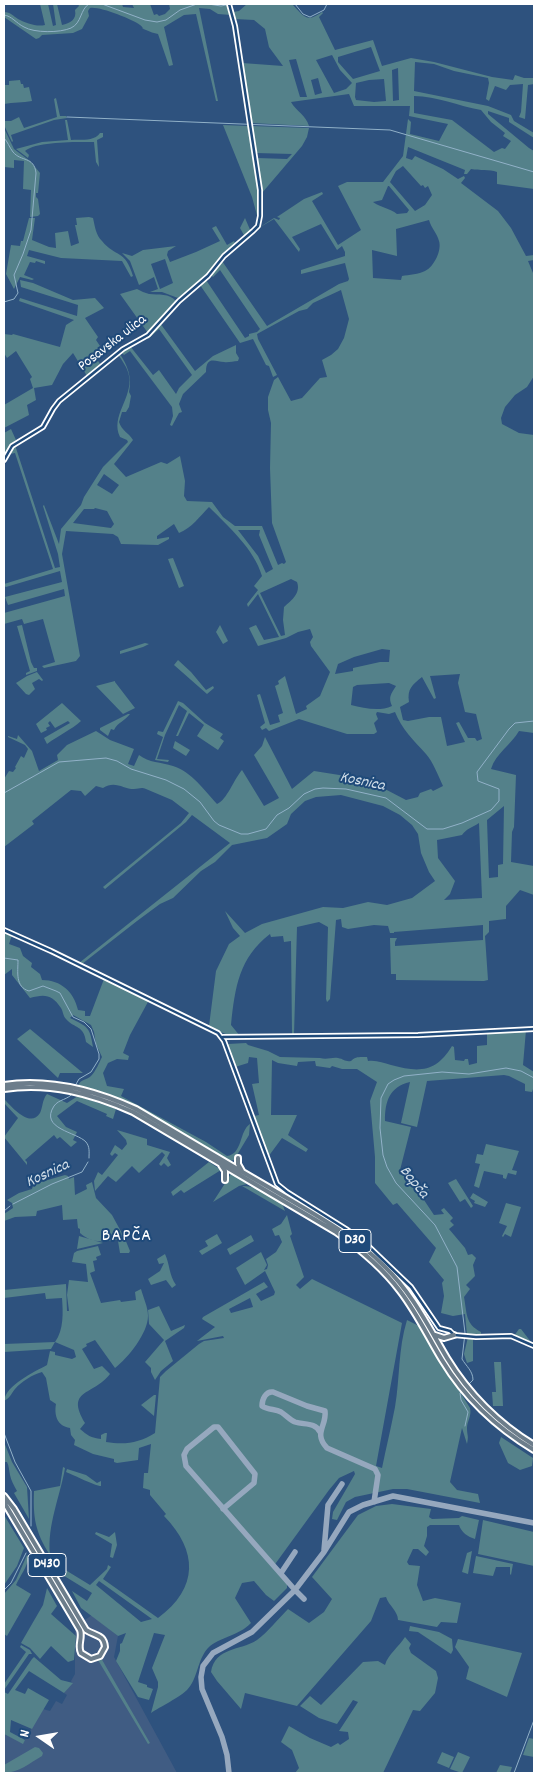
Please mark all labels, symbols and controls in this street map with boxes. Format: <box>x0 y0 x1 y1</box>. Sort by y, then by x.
street label: Posavska ulica <box>75 312 151 376</box>
water label: Kosnica <box>338 769 386 797</box>
water label: Kosnica <box>23 1157 73 1193</box>
water label: Bapča <box>394 1163 432 1203</box>
district label: BAPČA <box>101 1227 153 1249</box>
road number: D30 <box>339 1230 371 1252</box>
road number: D430 <box>28 1554 66 1576</box>
north arrow <box>15 1712 65 1762</box>
text: N <box>15 1728 36 1739</box>

